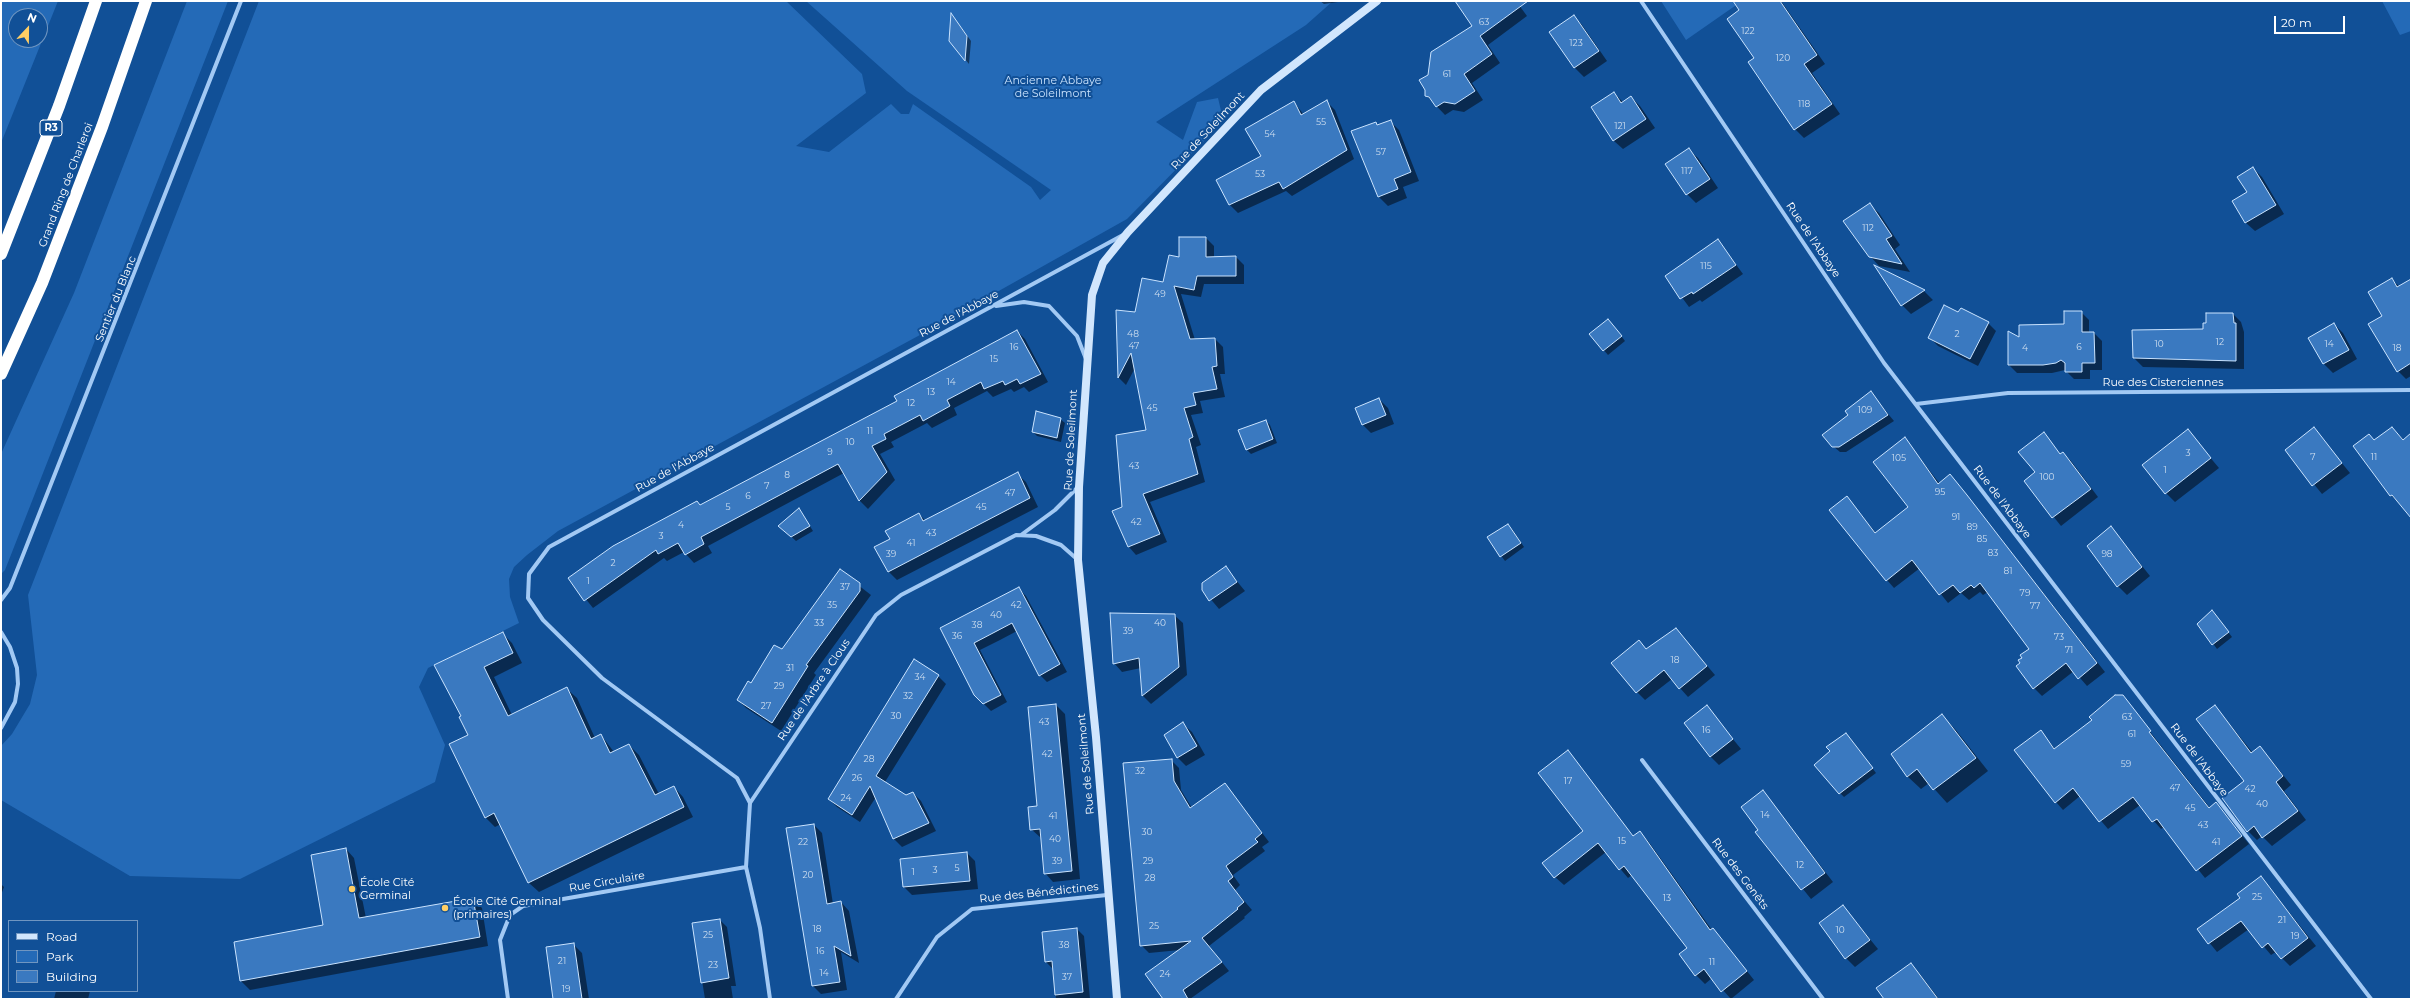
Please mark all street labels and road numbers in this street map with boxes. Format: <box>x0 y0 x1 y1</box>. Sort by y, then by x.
street label: Rue de Soleilmont <box>1169 89 1247 173</box>
road number: R3 <box>40 120 62 136</box>
street label: Grand Ring de Charleroi <box>36 121 96 249</box>
street label: Rue de l'Abbaye <box>1783 200 1843 280</box>
street label: Sentier du Blanc <box>93 254 139 344</box>
street label: Rue de l'Abbaye <box>917 288 1001 340</box>
street label: Rue des Cisterciennes <box>2102 376 2224 390</box>
street label: Rue de Soleilmont <box>1062 389 1080 491</box>
street label: Rue de l'Abbaye <box>633 441 717 495</box>
street label: Rue de l'Abbaye <box>1970 463 2034 541</box>
street label: Rue de l'Arbre à Clous <box>775 637 853 743</box>
street label: Rue de Soleilmont <box>1075 713 1097 815</box>
street label: Rue de l'Abbaye <box>2167 721 2231 799</box>
street label: Rue des Genêts <box>1709 836 1771 912</box>
street label: Rue Circulaire <box>568 869 646 895</box>
street label: Rue des Bénédictines <box>979 880 1099 906</box>

